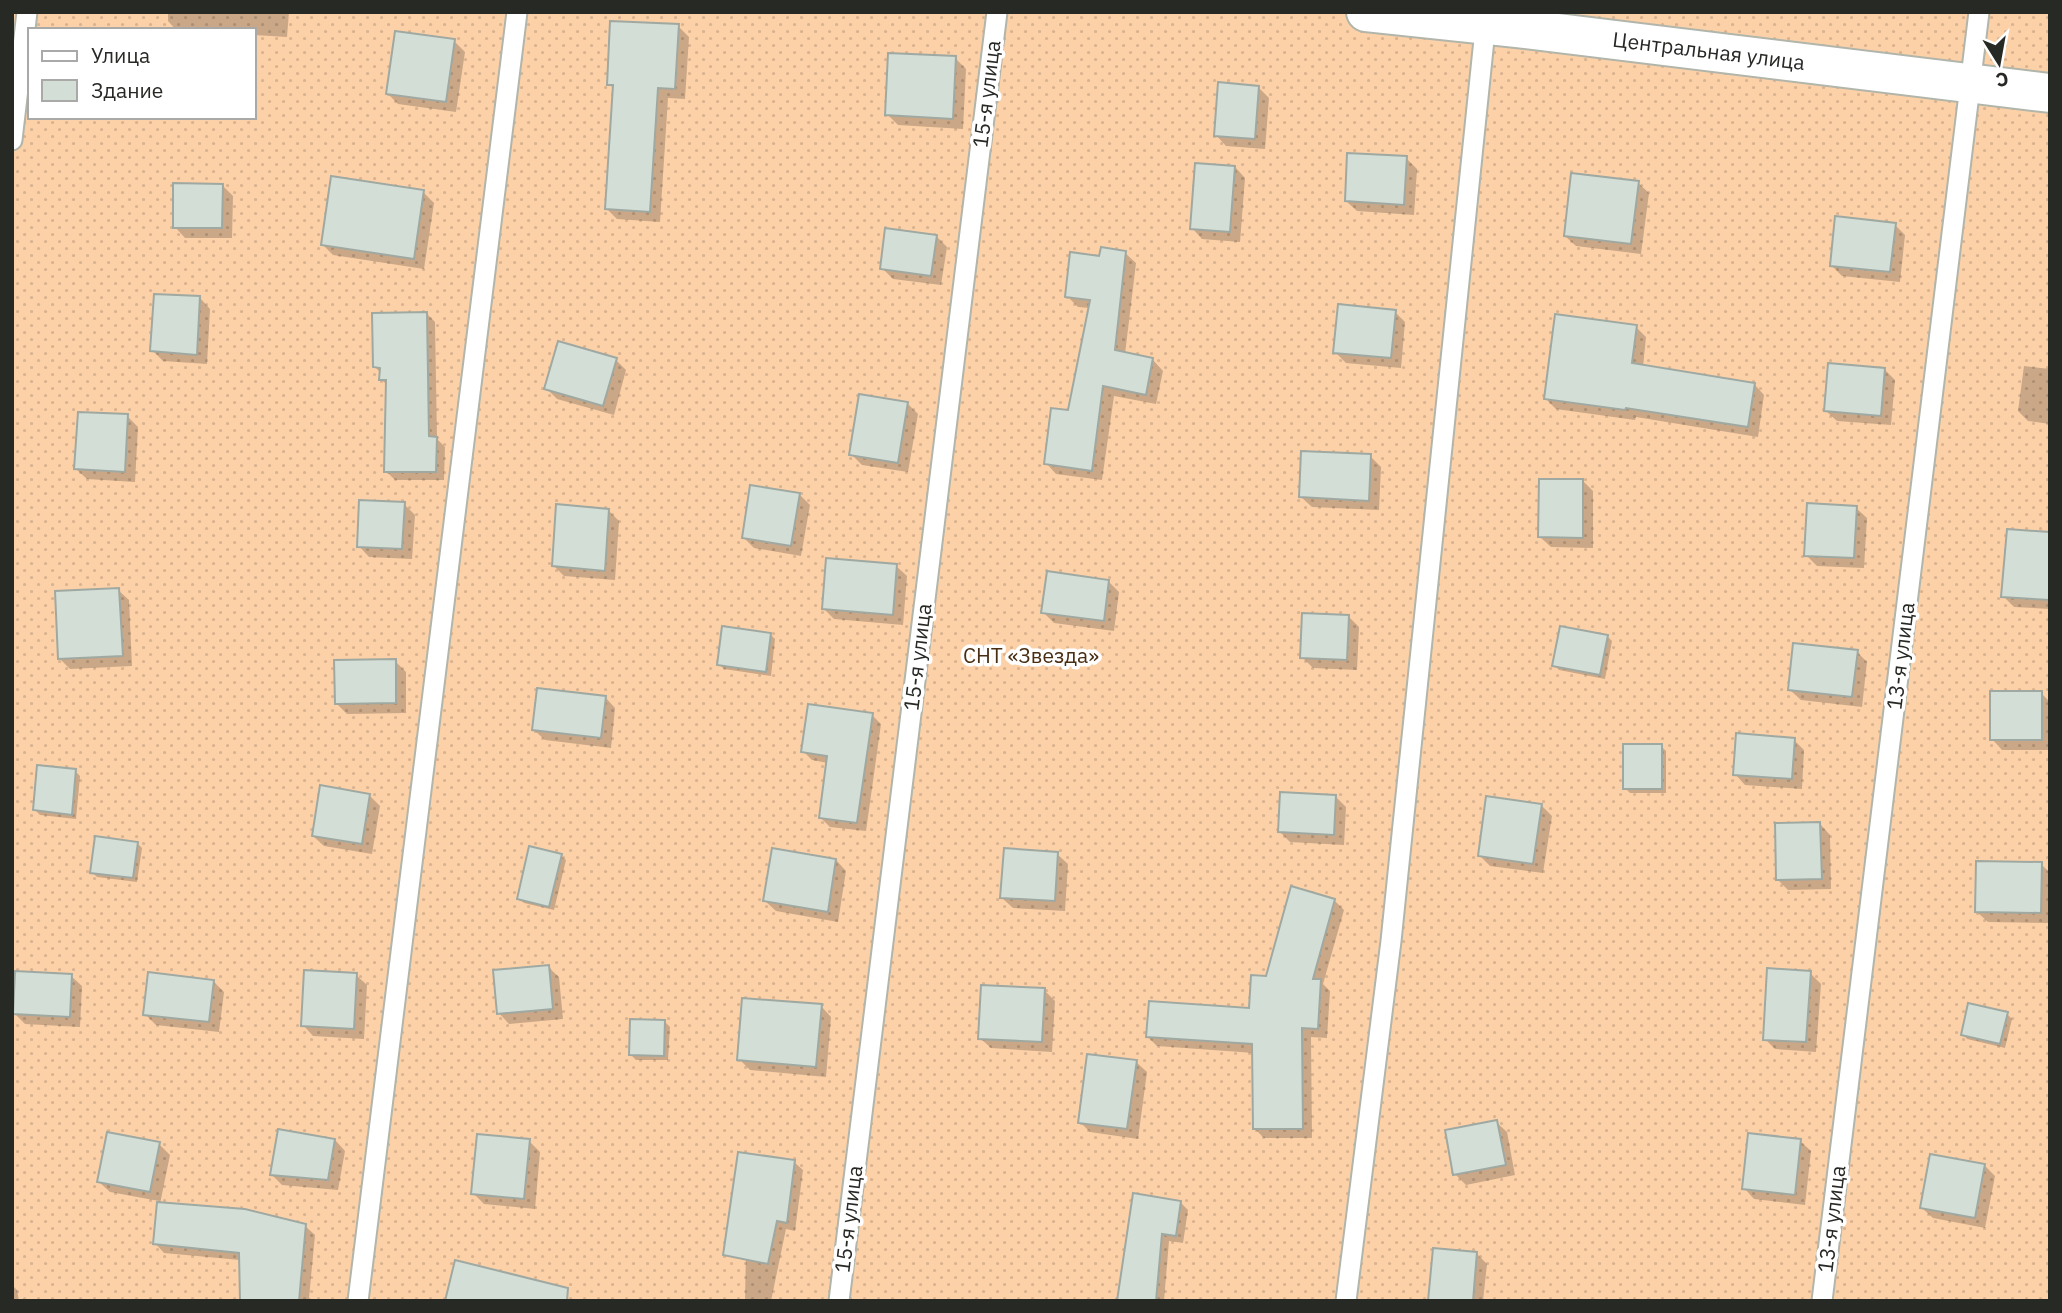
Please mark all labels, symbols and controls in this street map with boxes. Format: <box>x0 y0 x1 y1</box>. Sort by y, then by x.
street label: Центральная улица <box>1611 25 1807 76</box>
legend <box>28 28 256 119</box>
north arrow <box>1964 28 2034 98</box>
street label: 15-я улица <box>966 39 1006 149</box>
text: Улица <box>91 41 150 69</box>
text: С <box>1994 67 2011 93</box>
text: Здание <box>91 76 163 104</box>
street label: 13-я улица <box>1880 601 1920 711</box>
street label: 15-я улица <box>897 602 937 712</box>
park label: СНТ «Звезда» <box>963 641 1099 669</box>
street label: 15-я улица <box>828 1164 868 1274</box>
street label: 13-я улица <box>1811 1164 1851 1274</box>

